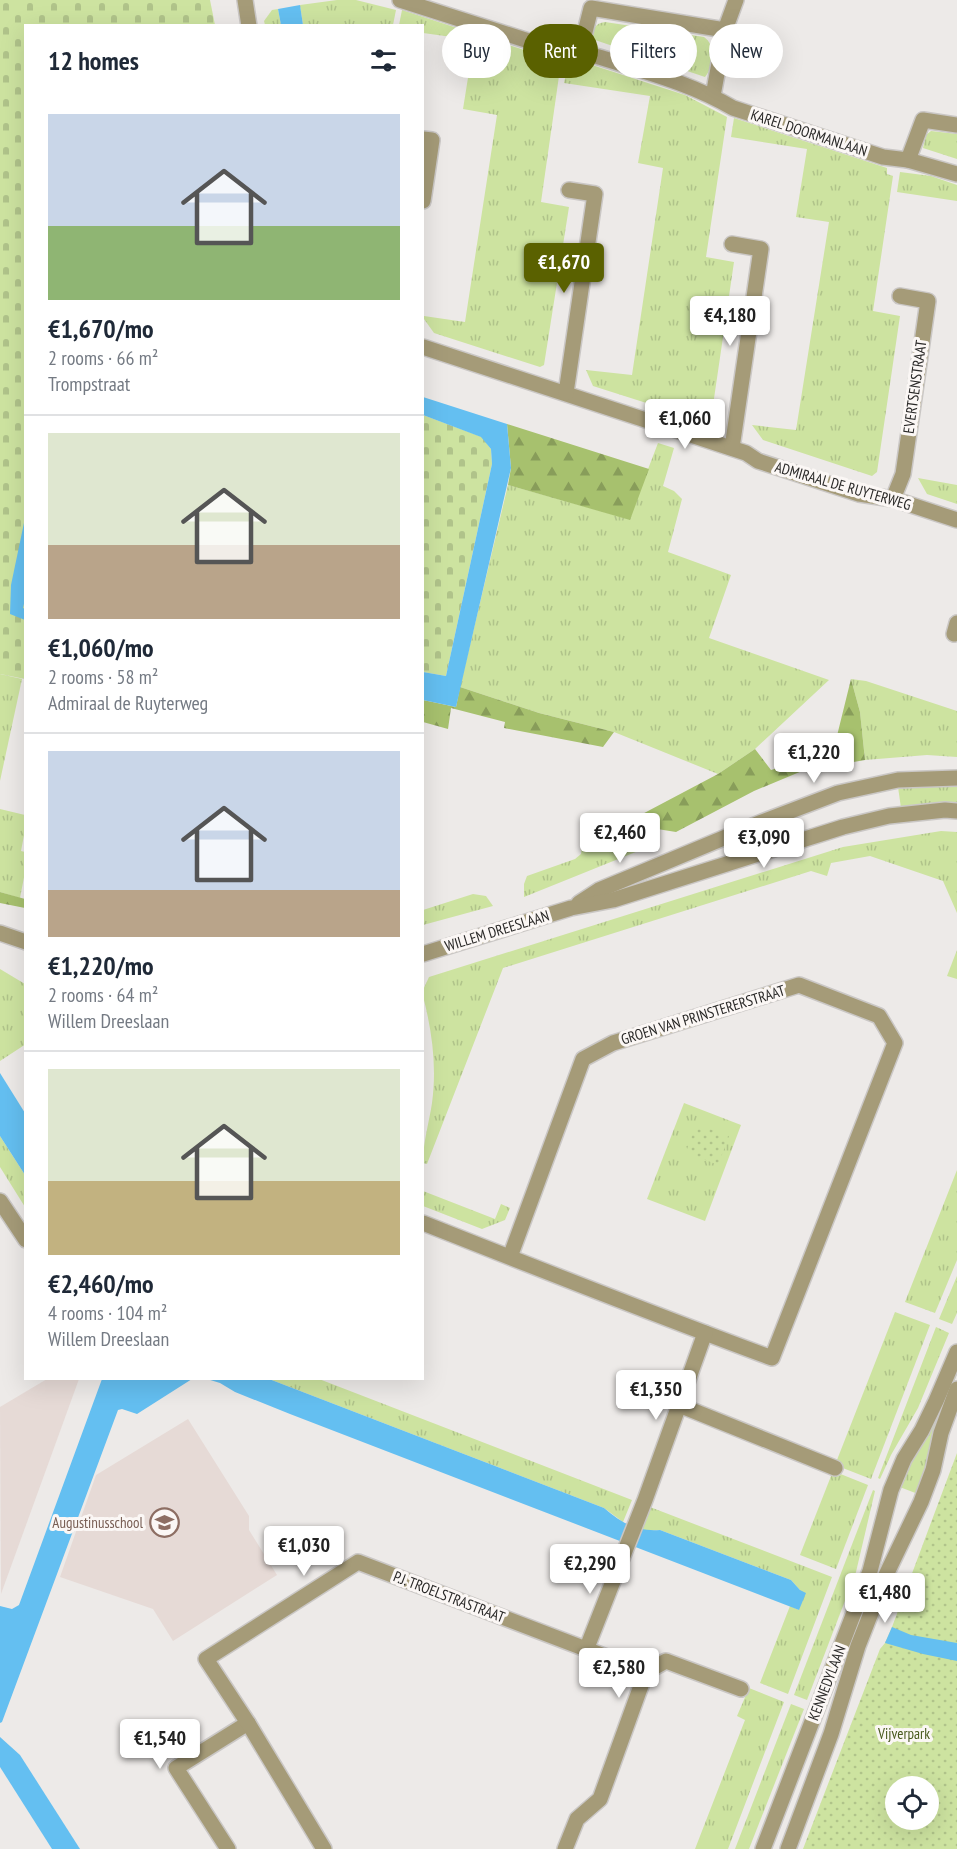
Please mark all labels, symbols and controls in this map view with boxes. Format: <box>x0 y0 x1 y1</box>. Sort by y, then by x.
chip: Buy <box>442 24 511 78</box>
chip: Rent <box>523 24 598 78</box>
chip: Filters <box>610 24 697 78</box>
chip: New <box>709 24 783 78</box>
text: 12 homes <box>48 44 139 77</box>
icon: filters <box>367 44 400 77</box>
street label: KAREL DOORMANLAAN <box>748 105 870 160</box>
icon: home <box>170 153 278 261</box>
pin: €1,670 <box>515 243 613 294</box>
text: €1,670 <box>538 249 590 275</box>
pin: €4,180 <box>681 296 779 347</box>
text: €4,180 <box>704 302 756 328</box>
text: €1,670/mo <box>48 312 154 345</box>
street label: EVERTSENSTRAAT <box>899 339 930 435</box>
text: 2 rooms · 66 m² <box>48 345 158 371</box>
text: Trompstraat <box>48 371 130 397</box>
pin: €1,060 <box>636 399 734 450</box>
text: €1,060 <box>659 405 711 431</box>
street label: ADMIRAAL DE RUYTERWEG <box>773 457 913 514</box>
icon: home <box>170 472 278 580</box>
text: €1,060/mo <box>48 631 154 664</box>
text: 2 rooms · 58 m² <box>48 664 158 690</box>
text: Admiraal de Ruyterweg <box>48 690 208 716</box>
pin: €1,220 <box>765 733 863 784</box>
text: €1,220 <box>788 739 840 765</box>
icon: home <box>170 790 278 898</box>
pin: €2,460 <box>571 813 669 864</box>
pin: €3,090 <box>715 818 813 869</box>
text: €2,460 <box>594 819 646 845</box>
text: €3,090 <box>738 824 790 850</box>
street label: WILLEM DREESLAAN <box>442 906 551 955</box>
text: €1,220/mo <box>48 949 154 982</box>
street label: GROEN VAN PRINSTERERSTRAAT <box>619 980 787 1049</box>
text: 2 rooms · 64 m² <box>48 982 158 1008</box>
text: Willem Dreeslaan <box>48 1008 169 1034</box>
icon: home <box>170 1108 278 1216</box>
text: €2,460/mo <box>48 1267 154 1300</box>
text: 4 rooms · 104 m² <box>48 1300 167 1326</box>
text: Willem Dreeslaan <box>48 1326 169 1352</box>
pin: €1,350 <box>607 1370 705 1421</box>
text: €1,350 <box>630 1376 682 1402</box>
school or university icon: Augustinusschool <box>148 1507 180 1539</box>
place label: Augustinusschool <box>52 1513 143 1532</box>
pin: €1,030 <box>255 1526 353 1577</box>
text: €1,030 <box>278 1532 330 1558</box>
pin: €2,290 <box>541 1544 639 1595</box>
text: €2,290 <box>564 1550 616 1576</box>
street label: P.J. TROELSTRASTRAAT <box>391 1567 508 1627</box>
pin: €1,480 <box>836 1573 934 1624</box>
text: €1,480 <box>859 1579 911 1605</box>
street label: KENNEDYLAAN <box>803 1642 850 1723</box>
pin: €2,580 <box>570 1648 668 1699</box>
text: €2,580 <box>593 1654 645 1680</box>
pin: €1,540 <box>111 1719 209 1770</box>
park label: Vijverpark <box>877 1724 930 1743</box>
text: €1,540 <box>134 1725 186 1751</box>
map controls <box>885 1776 939 1830</box>
button: locate <box>885 1776 939 1830</box>

